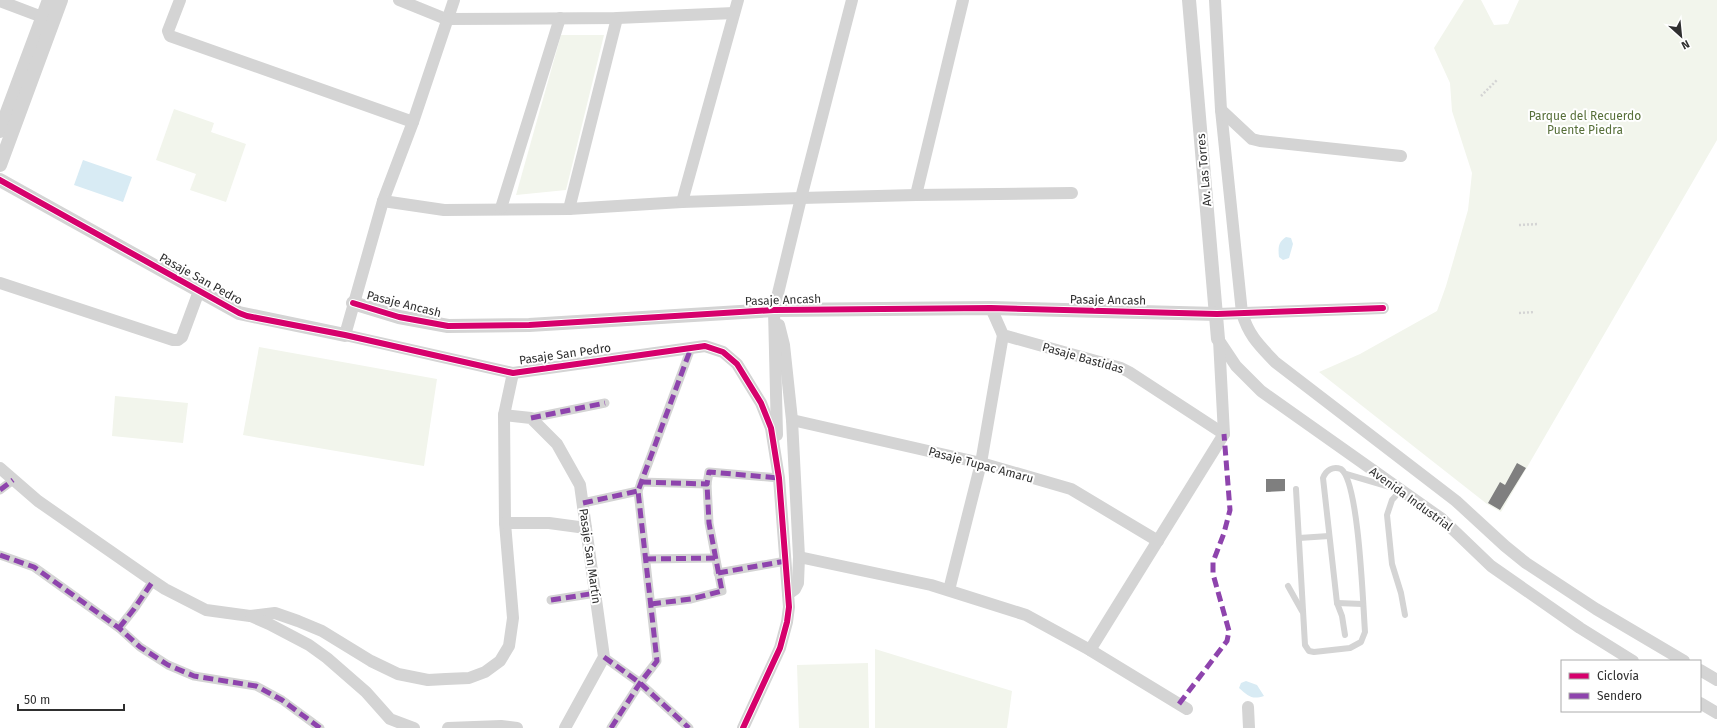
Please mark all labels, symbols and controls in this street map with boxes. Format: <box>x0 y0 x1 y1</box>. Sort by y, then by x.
north arrow <box>1661 16 1701 56</box>
text: N <box>1679 37 1692 52</box>
park label: Parque del Recuerdo Puente Piedra <box>1529 109 1641 137</box>
street label: Av. Las Torres <box>1194 133 1214 207</box>
street label: Pasaje San Pedro <box>157 250 245 308</box>
street label: Pasaje Ancash <box>365 288 443 320</box>
street label: Pasaje Ancash <box>745 292 821 308</box>
street label: Pasaje Ancash <box>1070 292 1146 308</box>
street label: Pasaje Bastidas <box>1041 340 1126 376</box>
street label: Pasaje San Pedro <box>518 341 612 367</box>
street label: Pasaje Tupac Amaru <box>927 444 1035 486</box>
street label: Avenida Industrial <box>1367 464 1456 534</box>
street label: Pasaje San Martín <box>576 507 604 605</box>
legend <box>1561 660 1701 712</box>
text: Ciclovía <box>1597 669 1639 683</box>
scale bar <box>18 686 124 712</box>
text: Sendero <box>1597 689 1642 703</box>
text: 50 m <box>24 693 50 707</box>

